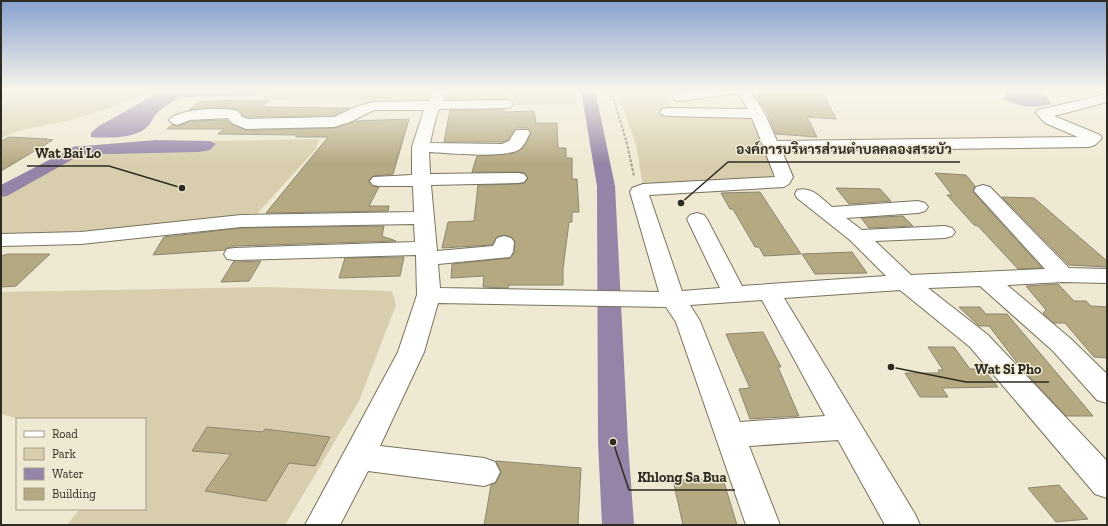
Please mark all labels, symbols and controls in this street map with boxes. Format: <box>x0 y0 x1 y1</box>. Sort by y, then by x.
callout: องค์การบริหารส่วนตำบลคลองสระบัว <box>728 136 960 162</box>
callout: Wat Bai Lo <box>27 140 109 166</box>
text: องค์การบริหารส่วนตำบลคลองสระบัว <box>736 140 952 158</box>
text: Wat Bai Lo <box>35 145 102 162</box>
callout: Wat Si Pho <box>966 356 1049 382</box>
text: Wat Si Pho <box>975 361 1042 378</box>
legend <box>16 418 146 510</box>
text: Road <box>52 427 78 441</box>
text: Park <box>52 447 77 461</box>
callout: Khlong Sa Bua <box>629 464 735 490</box>
text: Water <box>52 467 84 481</box>
text: Khlong Sa Bua <box>637 469 727 486</box>
text: Building <box>52 487 96 501</box>

